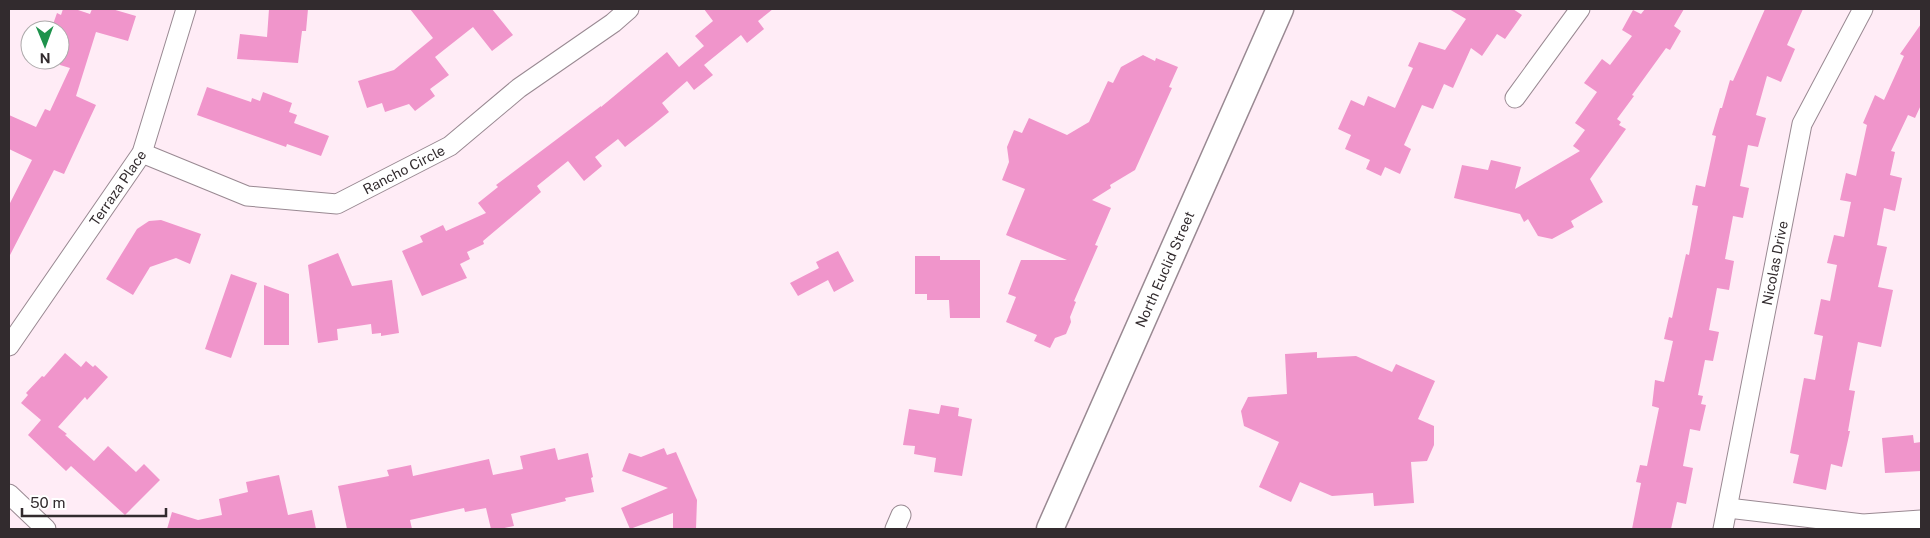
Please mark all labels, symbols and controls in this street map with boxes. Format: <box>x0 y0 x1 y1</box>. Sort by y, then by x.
north arrow <box>20 20 70 70</box>
text: N <box>40 50 51 66</box>
street label: Rancho Circle <box>360 142 448 197</box>
street label: Terraza Place <box>86 147 150 229</box>
street label: North Euclid Street <box>1132 209 1198 330</box>
street label: Nicolas Drive <box>1759 220 1791 306</box>
scale bar <box>22 486 166 518</box>
text: 50 m <box>30 494 65 511</box>

